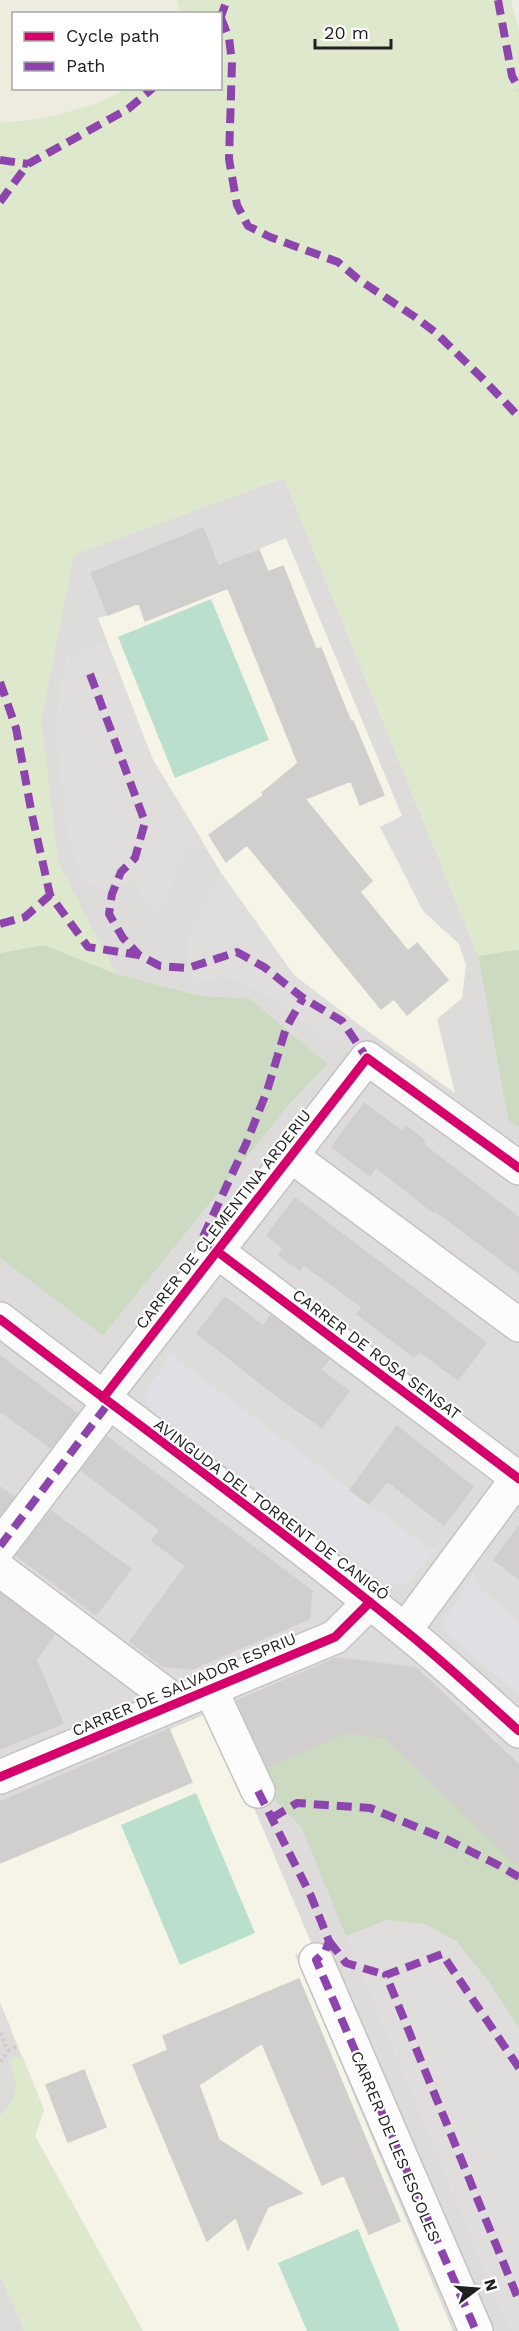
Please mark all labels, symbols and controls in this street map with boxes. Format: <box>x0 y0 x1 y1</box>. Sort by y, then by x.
legend <box>12 12 222 90</box>
scale bar <box>315 12 392 50</box>
text: 20 m <box>324 22 369 43</box>
text: Cycle path <box>66 25 160 46</box>
text: Path <box>66 55 106 76</box>
street label: CARRER DE CLEMENTINA ARDERIU <box>132 1106 315 1333</box>
street label: CARRER DE ROSA SENSAT <box>289 1285 465 1424</box>
street label: AVINGUDA DEL TORRENT DE CANIGÓ <box>150 1415 393 1604</box>
street label: CARRER DE SALVADOR ESPRIU <box>69 1629 299 1740</box>
street label: CARRER DE LES ESCOLES <box>347 2048 444 2244</box>
north arrow <box>447 2259 507 2319</box>
text: N <box>480 2277 502 2293</box>

